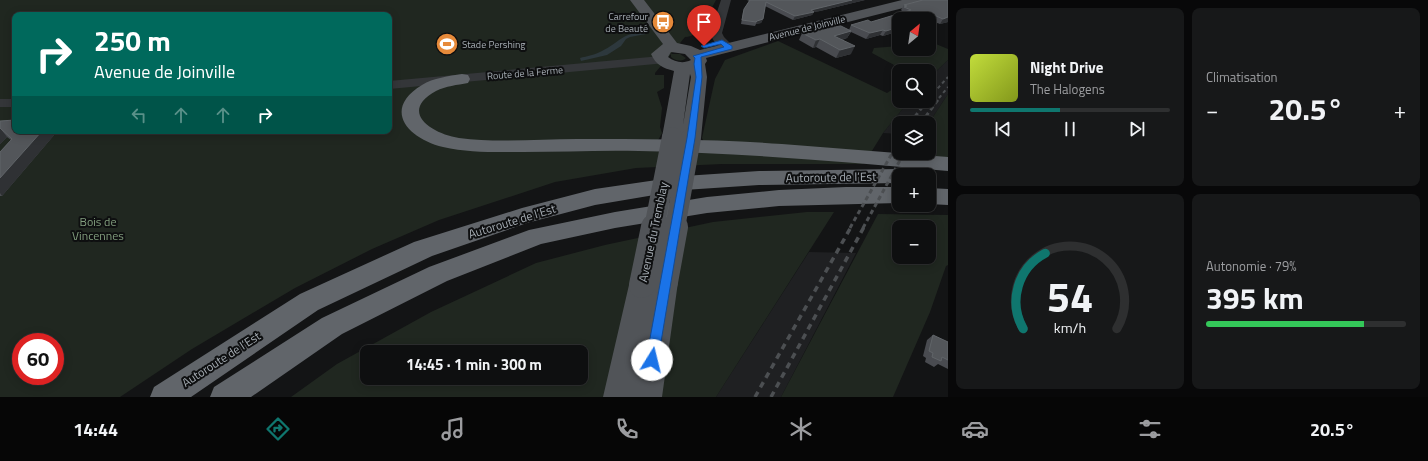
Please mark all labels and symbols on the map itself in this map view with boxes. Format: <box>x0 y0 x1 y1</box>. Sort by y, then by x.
pin <box>687 5 721 46</box>
place label: Carrefour de Beauté <box>605 9 649 36</box>
bus stop icon: Carrefour de Beauté <box>650 9 676 35</box>
street label: Avenue de Joinville <box>767 11 847 45</box>
north arrow <box>892 12 936 56</box>
sports icon: Stade Pershing <box>434 31 460 57</box>
place label: Stade Pershing <box>462 37 526 52</box>
street label: Route de la Ferme <box>486 62 564 84</box>
street label: Autoroute de l’Est <box>786 167 877 187</box>
street label: Avenue du Tremblay <box>633 180 673 284</box>
street label: Autoroute de l’Est <box>466 198 559 243</box>
park label: Bois de Vincennes <box>72 212 124 245</box>
street label: Autoroute de l’Est <box>178 326 265 392</box>
speed limit sign: 60 <box>12 333 64 385</box>
position arrow <box>631 339 673 381</box>

